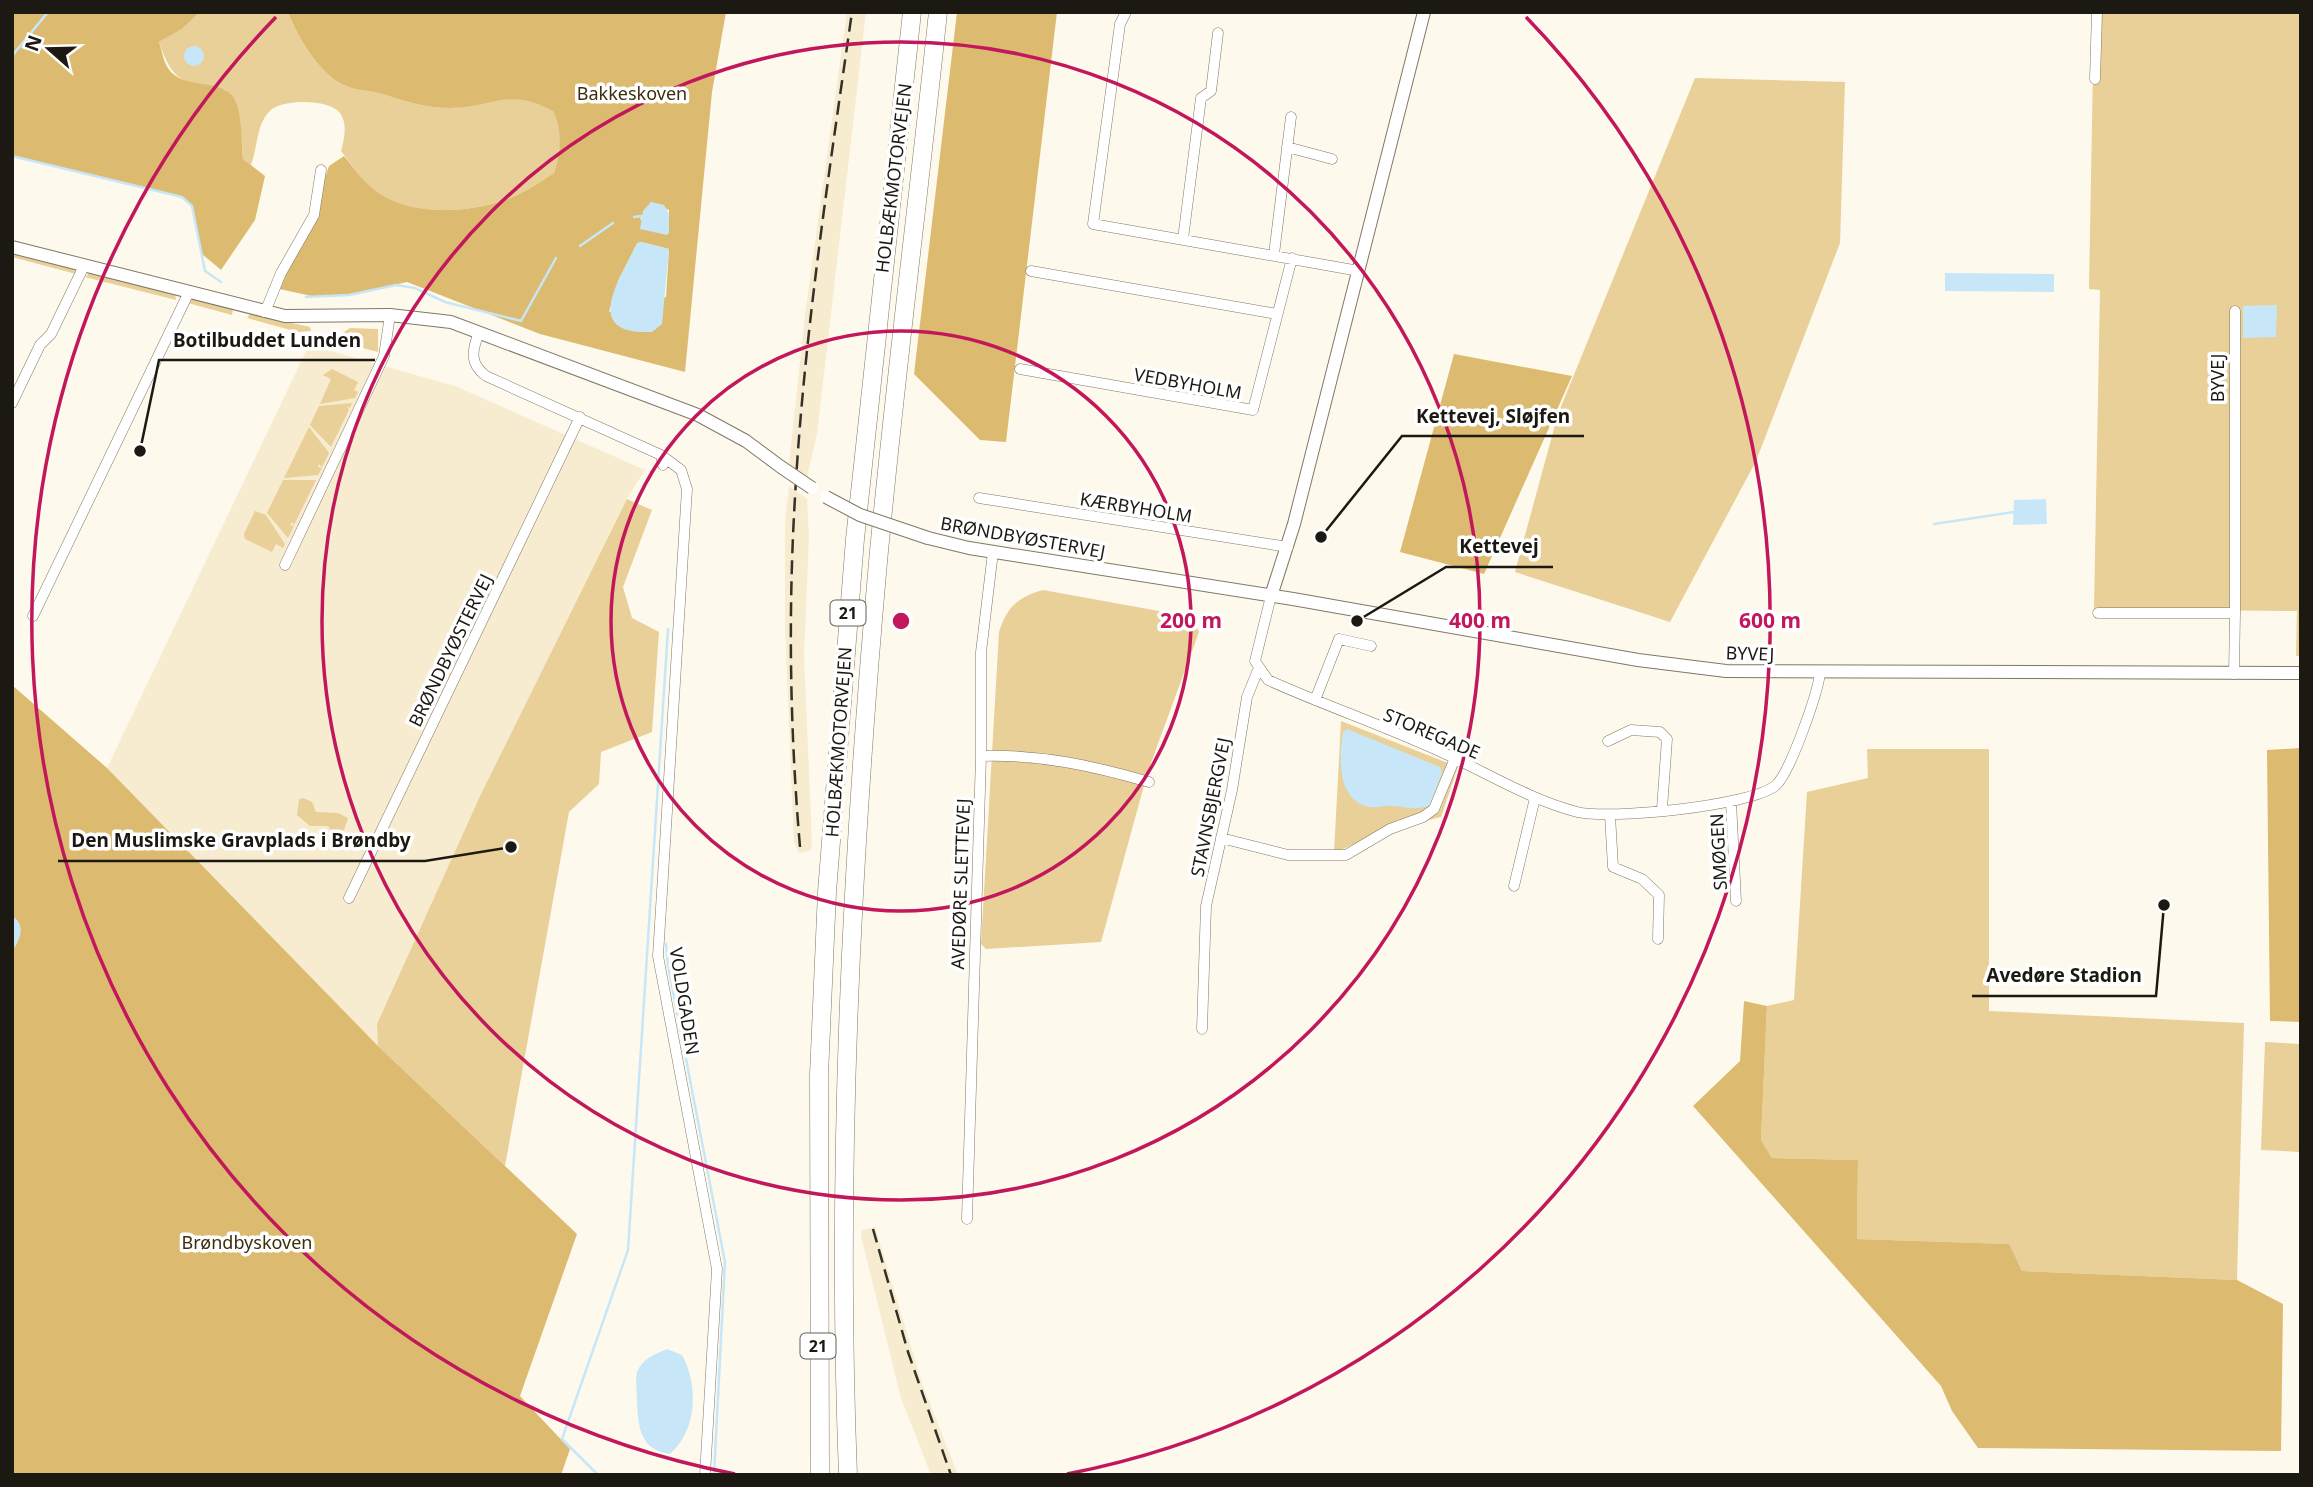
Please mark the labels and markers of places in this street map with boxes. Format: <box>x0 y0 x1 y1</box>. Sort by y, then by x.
callout: Botilbuddet Lunden <box>159 320 375 360</box>
callout: Kettevej, Sløjfen <box>1402 396 1584 436</box>
callout: Kettevej <box>1446 527 1553 567</box>
centre of rings <box>889 609 913 633</box>
callout: Den Muslimske Gravplads i Brøndby <box>58 821 425 861</box>
callout: Avedøre Stadion <box>1972 956 2156 996</box>

